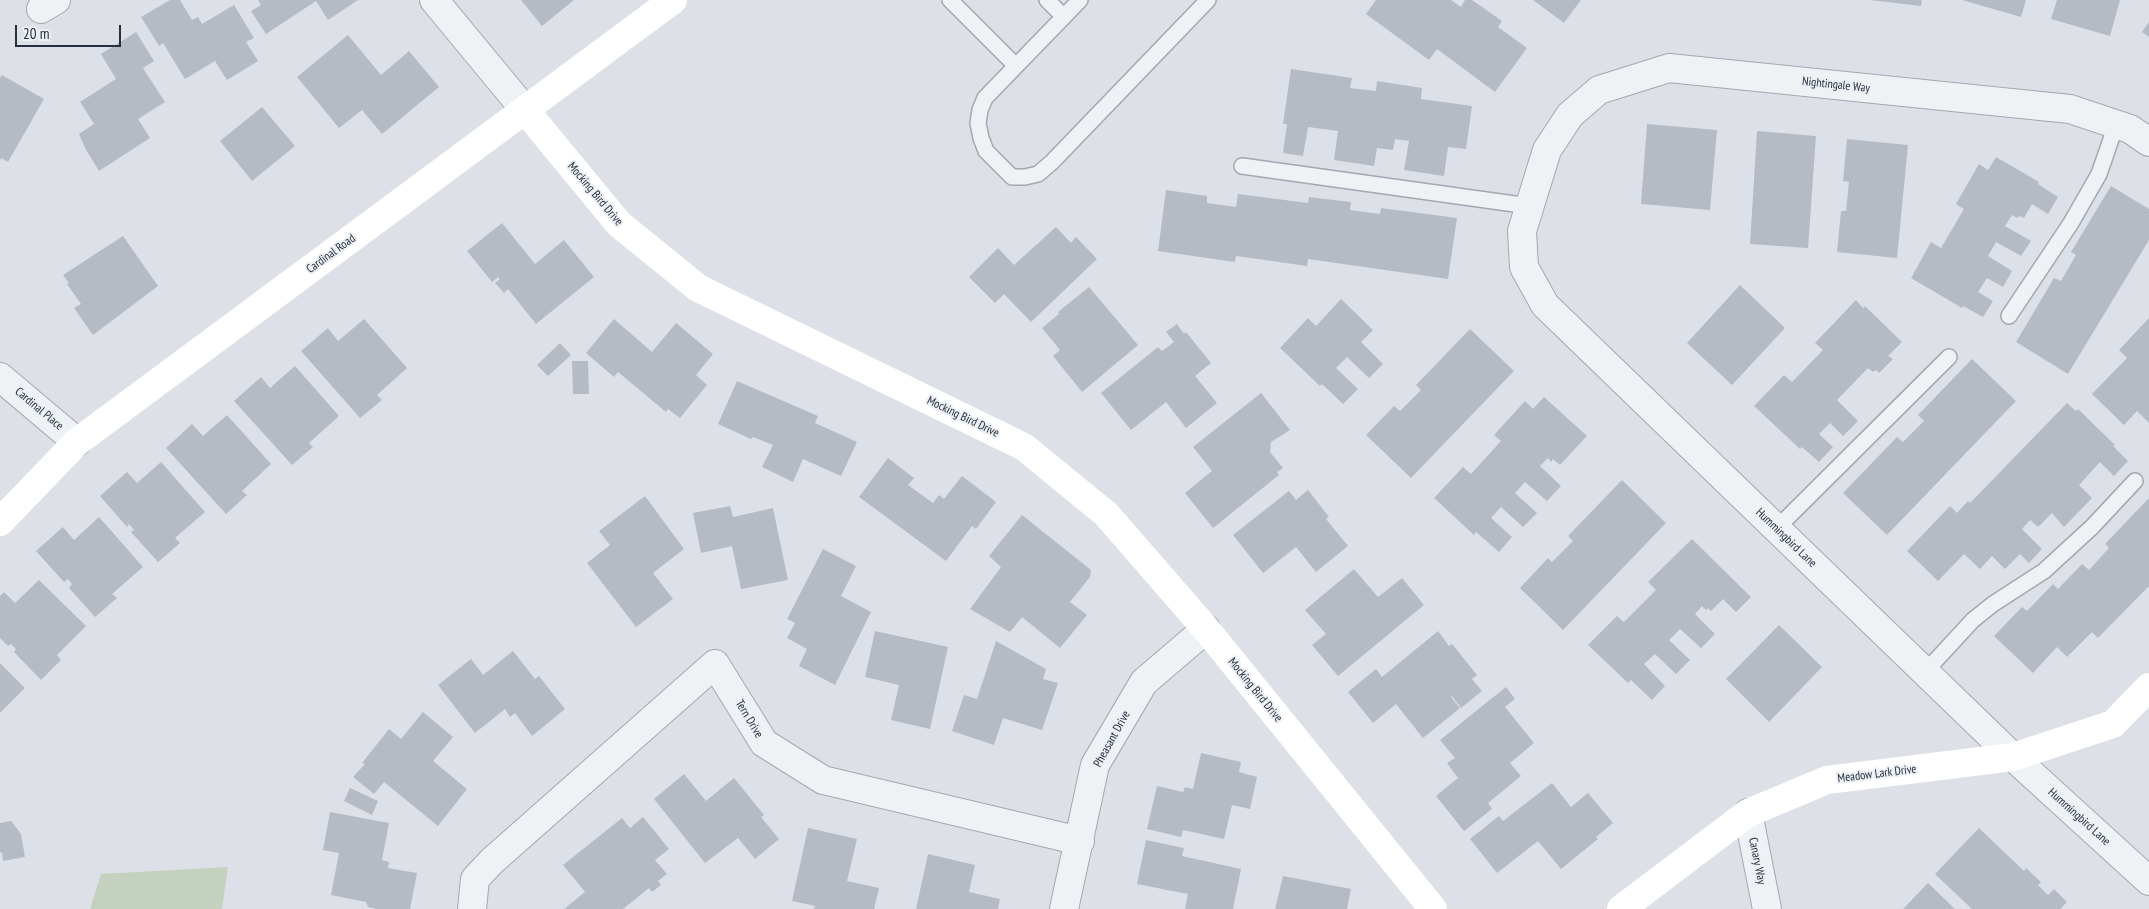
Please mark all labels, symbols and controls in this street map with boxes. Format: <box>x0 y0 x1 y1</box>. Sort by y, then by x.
scale bar <box>18 15 124 47</box>
text: 20 m <box>23 24 49 43</box>
street label: Nightingale Way <box>1801 74 1871 96</box>
street label: Mocking Bird Drive <box>564 159 626 229</box>
street label: Cardinal Road <box>304 231 358 277</box>
street label: Cardinal Place <box>12 385 66 433</box>
street label: Mocking Bird Drive <box>925 393 1001 441</box>
street label: Hummingbird Lane <box>1753 505 1819 571</box>
street label: Mocking Bird Drive <box>1225 655 1285 725</box>
street label: Tern Drive <box>732 697 766 741</box>
street label: Pheasant Drive <box>1091 708 1133 770</box>
street label: Meadow Lark Drive <box>1837 762 1917 786</box>
street label: Hummingbird Lane <box>2045 785 2113 849</box>
street label: Canary Way <box>1745 836 1769 886</box>

